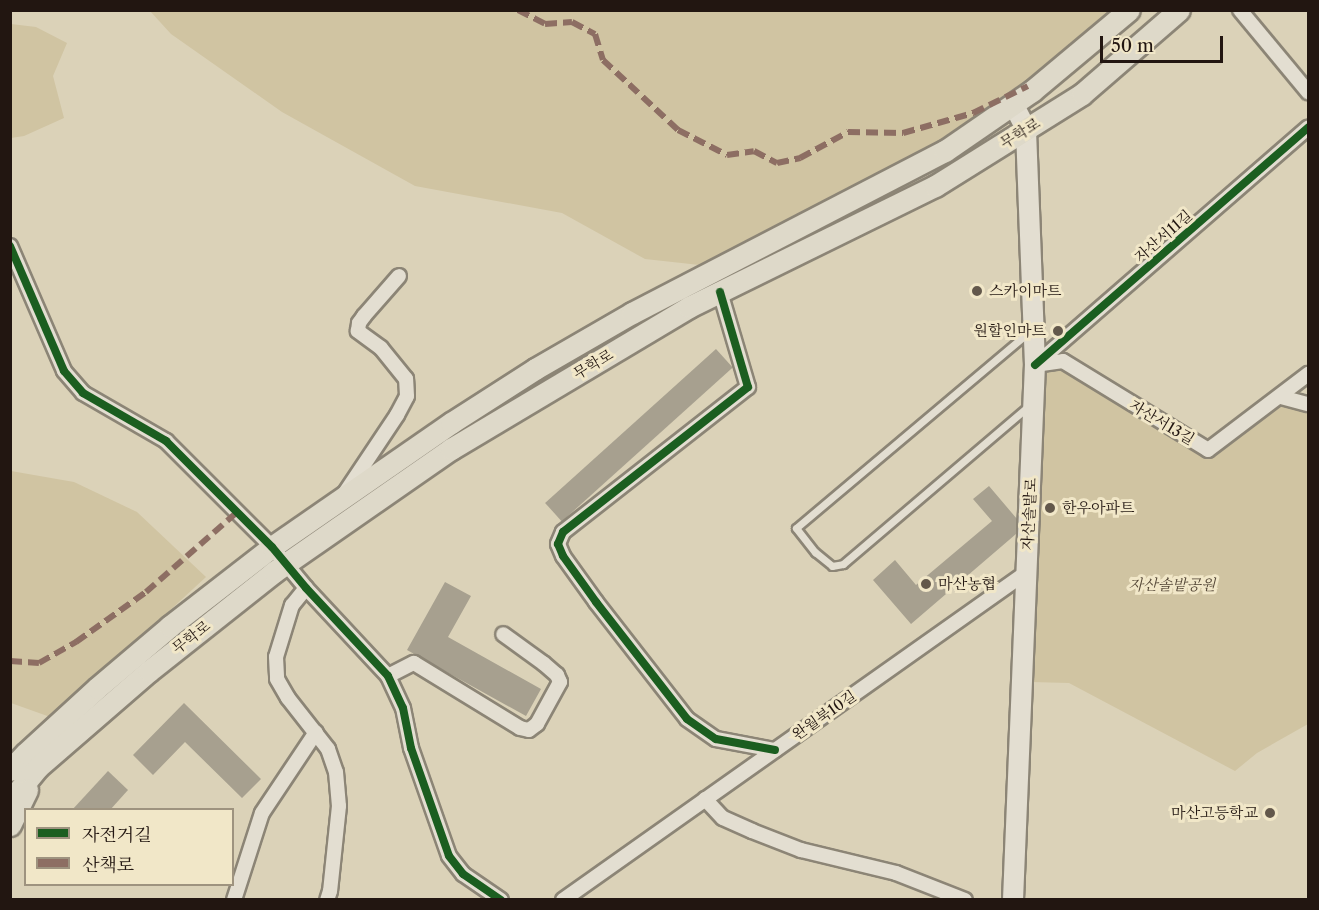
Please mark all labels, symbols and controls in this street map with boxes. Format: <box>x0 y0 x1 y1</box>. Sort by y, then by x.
scale bar <box>1103 24 1226 62</box>
text: 50 m <box>1111 35 1154 57</box>
street label: 무학로 <box>997 114 1043 152</box>
street label: 자산서11길 <box>1130 206 1196 266</box>
place label: 스카이마트 <box>989 282 1061 300</box>
marker: 스카이마트 <box>970 284 984 298</box>
place label: 원할인마트 <box>974 322 1046 340</box>
marker: 원할인마트 <box>1051 324 1065 338</box>
street label: 무학로 <box>570 345 616 383</box>
street label: 자산서13길 <box>1126 396 1198 448</box>
street label: 자산솔밭로 <box>1018 477 1040 551</box>
place label: 한우아파트 <box>1062 499 1134 517</box>
marker: 한우아파트 <box>1043 501 1057 515</box>
place label: 마산농협 <box>938 575 996 593</box>
park label: 자산솔밭공원 <box>1129 576 1215 594</box>
marker: 마산농협 <box>919 577 933 591</box>
street label: 무학로 <box>168 617 214 657</box>
street label: 완월북10길 <box>789 686 859 744</box>
place label: 마산고등학교 <box>1171 804 1258 822</box>
marker: 마산고등학교 <box>1263 806 1277 820</box>
legend <box>24 808 234 886</box>
text: 자전거길 <box>82 824 152 846</box>
text: 산책로 <box>82 854 134 876</box>

